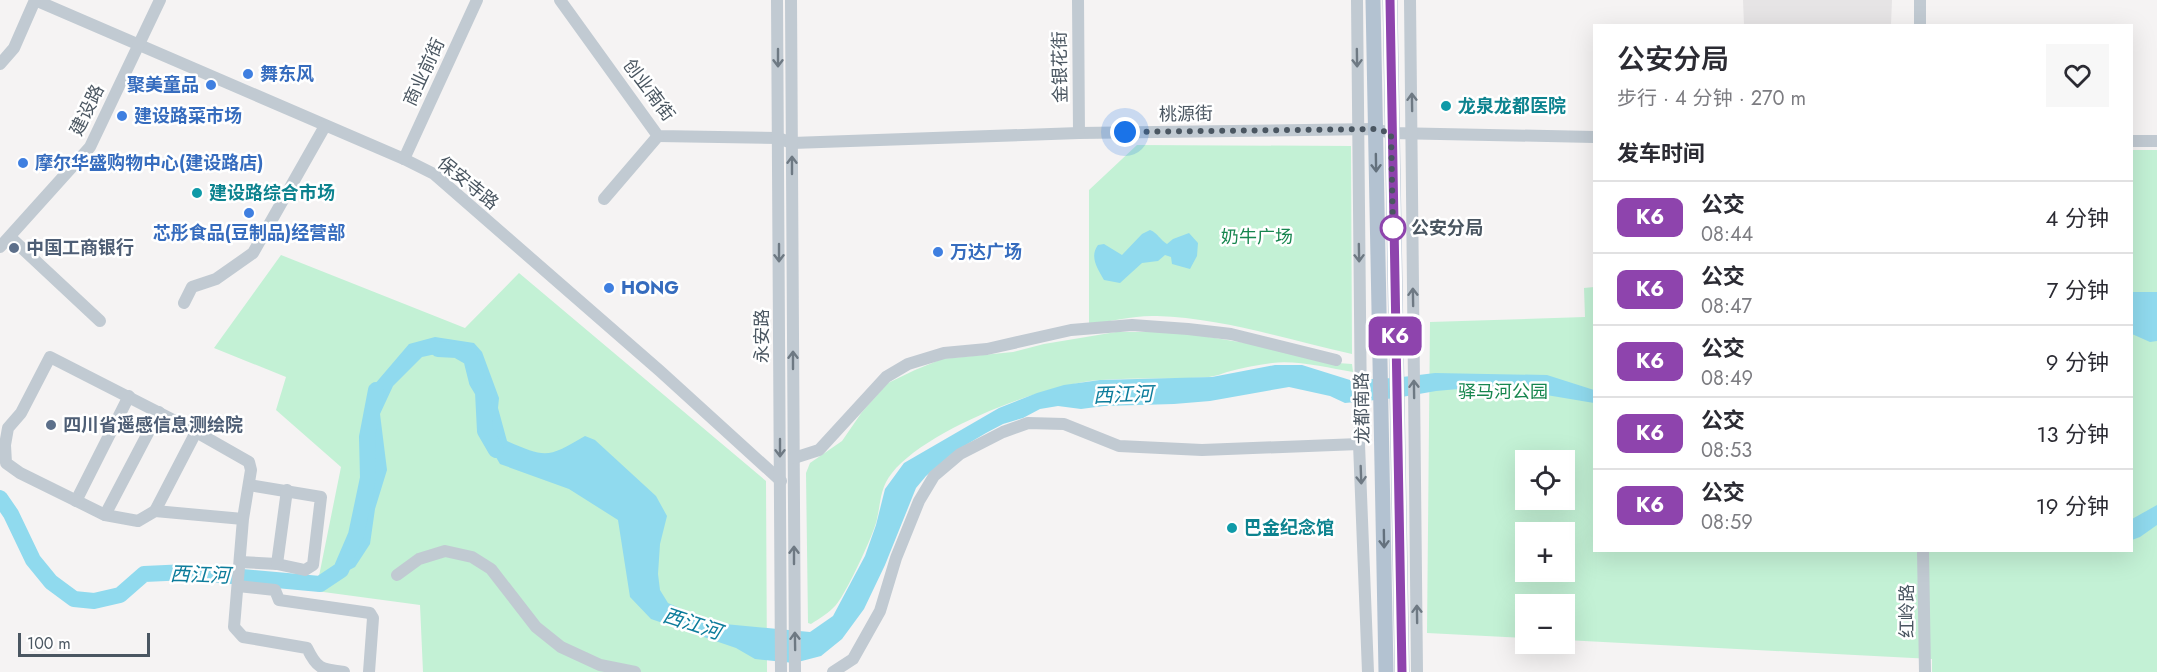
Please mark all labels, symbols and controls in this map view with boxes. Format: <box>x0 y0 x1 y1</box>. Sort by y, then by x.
street label: 金银花街 <box>1046 31 1074 103</box>
street label: 商业前街 <box>397 34 451 110</box>
text: 公安分局 <box>1617 39 1729 80</box>
button: heart <box>2046 44 2109 107</box>
one-way arrow <box>772 48 783 68</box>
one-way arrow <box>1351 48 1363 68</box>
street label: 创业南街 <box>617 53 681 127</box>
place label: 舞东风 <box>260 61 314 87</box>
marker: 舞东风 <box>241 67 255 81</box>
place label: 聚美童品 <box>127 72 199 98</box>
marker: 聚美童品 <box>204 78 218 92</box>
street label: 建设路 <box>63 80 111 140</box>
text: 步行 · 4 分钟 · 270 m <box>1617 84 1806 113</box>
one-way arrow <box>1406 92 1418 112</box>
place label: 龙泉龙都医院 <box>1458 93 1566 119</box>
marker: 龙泉龙都医院 <box>1439 99 1453 113</box>
street label: 桃源街 <box>1159 101 1213 127</box>
place label: 建设路菜市场 <box>134 103 242 129</box>
marker: 建设路菜市场 <box>115 109 129 123</box>
your location <box>1110 117 1140 147</box>
text: 发车时间 <box>1617 137 1705 169</box>
place label: 摩尔华盛购物中心(建设路店) <box>35 150 263 176</box>
street label: 保安寺路 <box>432 150 504 216</box>
one-way arrow <box>1370 153 1381 173</box>
one-way arrow <box>786 155 798 175</box>
marker: 摩尔华盛购物中心(建设路店) <box>16 156 30 170</box>
place label: 建设路综合市场 <box>209 180 335 206</box>
marker: 建设路综合市场 <box>190 186 204 200</box>
text: 公交 <box>1701 188 1745 220</box>
text: K6 <box>1636 202 1664 232</box>
text: 4 分钟 <box>2046 202 2109 234</box>
marker: 芯彤食品(豆制品)经营部 <box>242 206 256 220</box>
marker: 公安分局 <box>1380 215 1406 241</box>
place label: 公安分局 <box>1411 215 1483 241</box>
place label: 芯彤食品(豆制品)经营部 <box>153 220 345 246</box>
text: 08:44 <box>1701 220 1753 249</box>
park label: 奶牛广场 <box>1221 224 1293 250</box>
place label: 中国工商银行 <box>26 235 134 261</box>
place label: 万达广场 <box>950 239 1022 265</box>
marker: 中国工商银行 <box>7 241 21 255</box>
one-way arrow <box>773 243 785 263</box>
one-way arrow <box>1354 243 1365 263</box>
marker: 万达广场 <box>931 245 945 259</box>
text: 公交 <box>1701 260 1745 292</box>
text: K6 <box>1636 274 1664 304</box>
text: 7 分钟 <box>2047 274 2109 306</box>
place label: HONG <box>621 275 679 301</box>
marker: HONG <box>602 281 616 295</box>
one-way arrow <box>1407 287 1419 307</box>
text: 08:47 <box>1701 292 1752 321</box>
street label: 永安路 <box>749 309 775 363</box>
line badge: K6 <box>1368 316 1422 356</box>
text: K6 <box>1381 321 1409 351</box>
text: 公交 <box>1701 332 1745 364</box>
text: K6 <box>1636 346 1664 376</box>
text: 9 分钟 <box>2046 346 2109 378</box>
one-way arrow <box>787 350 799 370</box>
text: 08:49 <box>1701 364 1753 393</box>
street label: 龙都南路 <box>1348 372 1376 444</box>
water label: 西江河 <box>1093 379 1157 411</box>
park label: 驿马河公园 <box>1458 379 1548 405</box>
one-way arrow <box>1408 380 1420 400</box>
text: 公交 <box>1701 404 1745 436</box>
place label: 四川省遥感信息测绘院 <box>63 412 243 438</box>
marker: 四川省遥感信息测绘院 <box>44 418 58 432</box>
text: K6 <box>1636 418 1664 448</box>
text: 13 分钟 <box>2036 418 2109 450</box>
text: 08:53 <box>1701 436 1752 465</box>
one-way arrow <box>775 438 786 458</box>
map controls <box>1515 450 1575 654</box>
button: locate <box>1515 450 1575 510</box>
one-way arrow <box>1355 464 1366 484</box>
text: 公交 <box>1701 476 1745 508</box>
text: K6 <box>1636 490 1664 520</box>
text: 19 分钟 <box>2036 490 2109 522</box>
text: 08:59 <box>1701 508 1753 537</box>
place label: 巴金纪念馆 <box>1244 515 1334 541</box>
marker: 巴金纪念馆 <box>1225 521 1239 535</box>
button: + <box>1515 522 1575 582</box>
one-way arrow <box>1378 528 1390 548</box>
one-way arrow <box>788 545 800 565</box>
water label: 西江河 <box>170 559 234 591</box>
street label: 红岭路 <box>1894 584 1920 638</box>
button: − <box>1515 594 1575 654</box>
water label: 西江河 <box>659 601 729 648</box>
one-way arrow <box>1411 604 1423 624</box>
scale bar <box>18 630 150 658</box>
text: 100 m <box>27 632 71 655</box>
one-way arrow <box>789 632 801 652</box>

